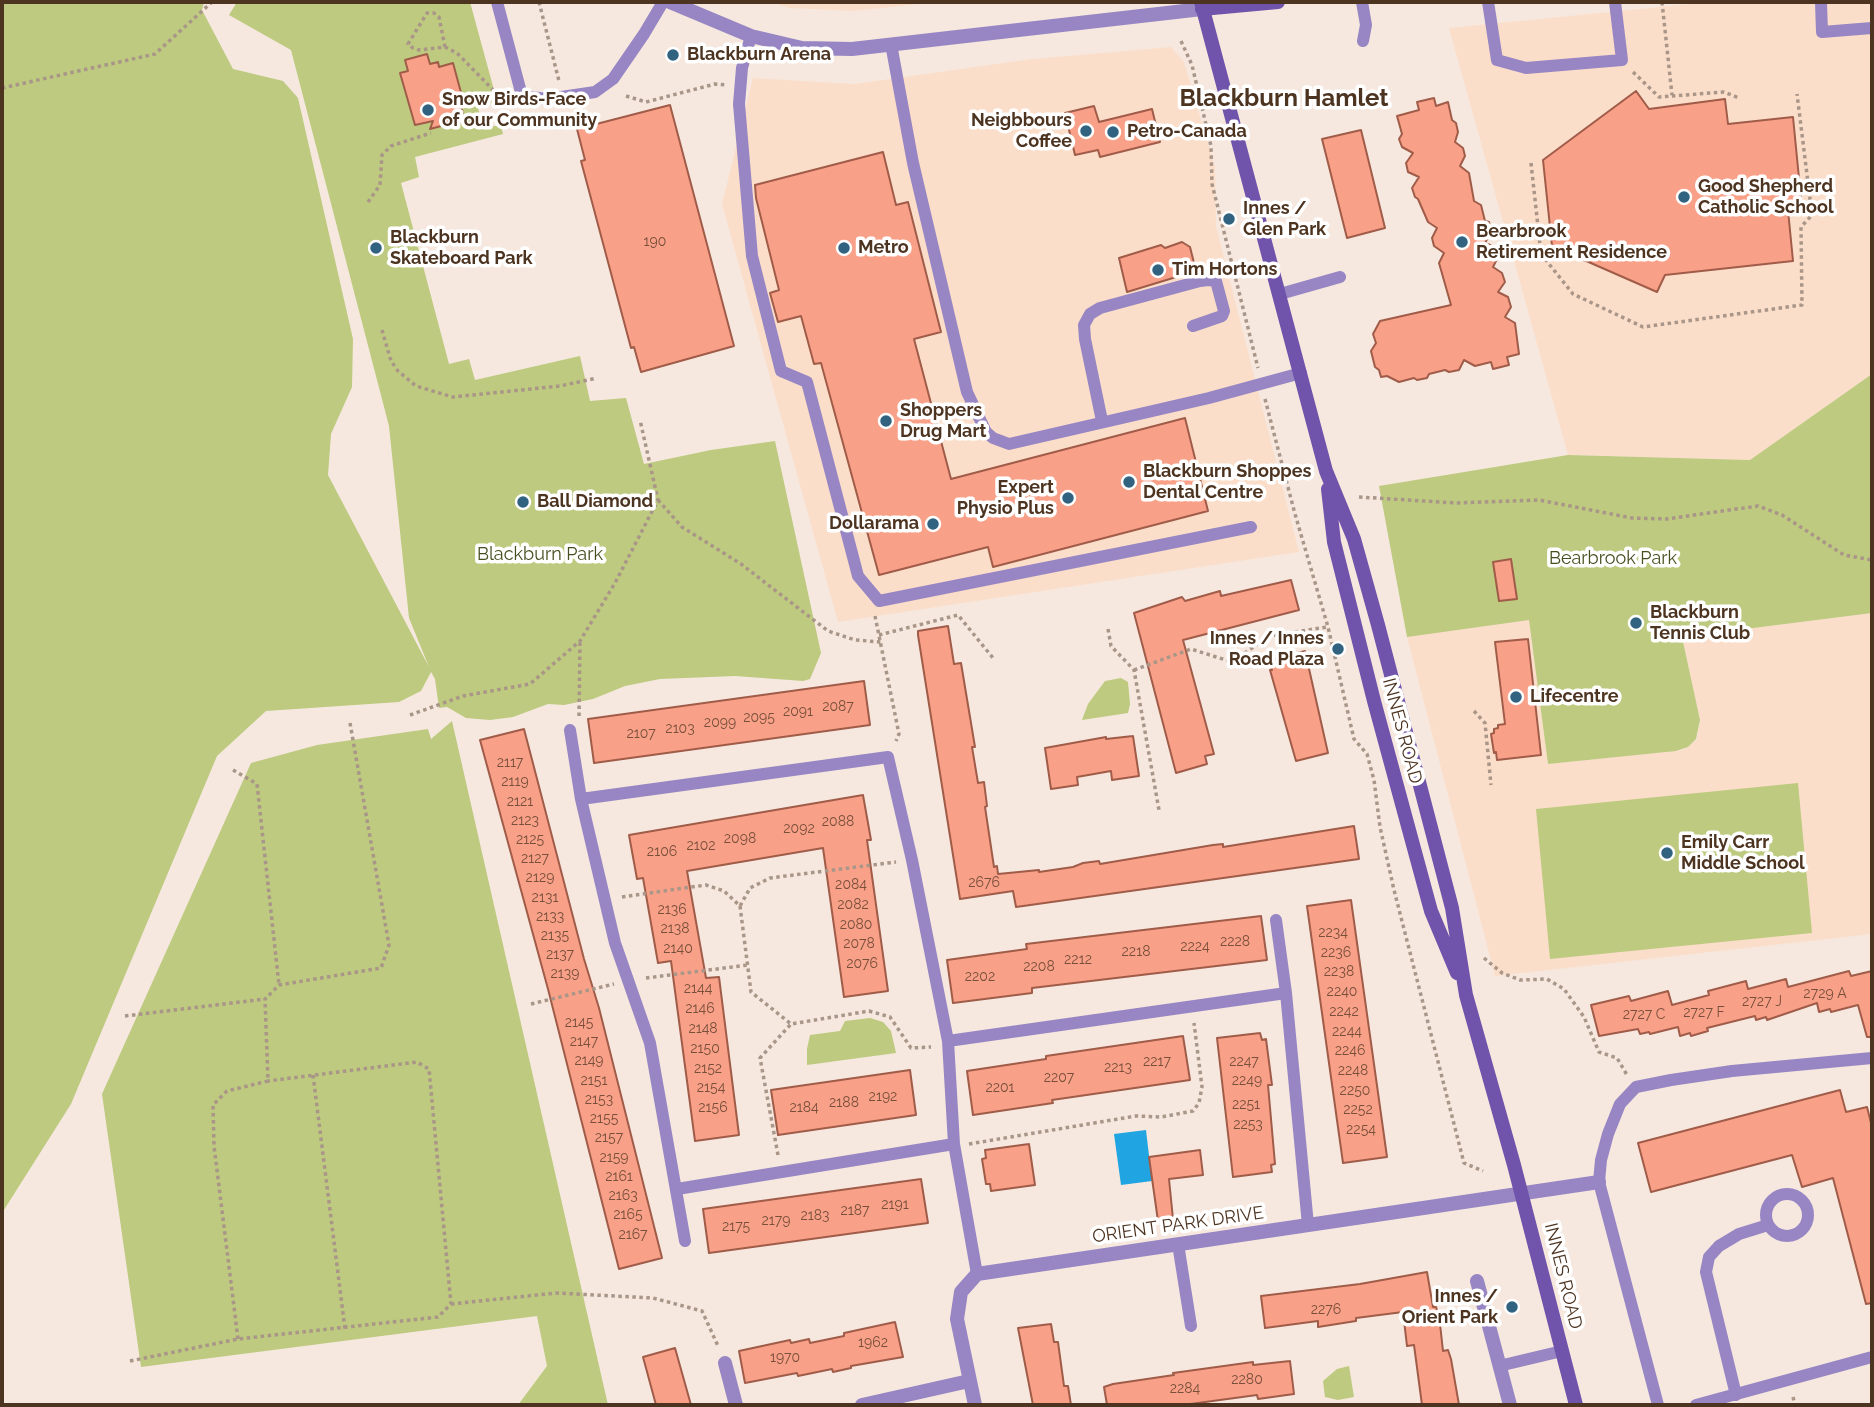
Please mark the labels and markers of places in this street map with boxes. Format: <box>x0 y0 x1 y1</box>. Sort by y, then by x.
place label: Blackburn Arena <box>687 44 831 66</box>
marker: Blackburn Arena <box>665 47 681 63</box>
place label: Snow Birds-Face of our Community <box>442 89 597 132</box>
marker: Snow Birds-Face of our Community <box>420 102 436 118</box>
place label: Neigbbours Coffee <box>971 110 1072 152</box>
place label: Petro-Canada <box>1127 121 1247 143</box>
marker: Neigbbours Coffee <box>1078 123 1094 139</box>
marker: Petro-Canada <box>1105 124 1121 140</box>
place label: Good Shepherd Catholic School <box>1698 176 1834 218</box>
marker: Good Shepherd Catholic School <box>1676 189 1692 205</box>
place label: Innes / Glen Park <box>1243 198 1326 241</box>
marker: Innes / Glen Park <box>1221 211 1237 227</box>
place label: Bearbrook Retirement Residence <box>1476 221 1667 264</box>
place label: Blackburn Skateboard Park <box>390 227 533 270</box>
marker: Bearbrook Retirement Residence <box>1454 234 1470 250</box>
place label: Metro <box>858 237 909 259</box>
marker: Blackburn Skateboard Park <box>368 240 384 256</box>
marker: Metro <box>836 240 852 256</box>
place label: Tim Hortons <box>1172 259 1277 281</box>
marker: Tim Hortons <box>1150 262 1166 278</box>
place label: Shoppers Drug Mart <box>900 400 986 442</box>
marker: Shoppers Drug Mart <box>878 413 894 429</box>
place label: Blackburn Shoppes Dental Centre <box>1143 461 1311 504</box>
marker: Blackburn Shoppes Dental Centre <box>1121 474 1137 490</box>
place label: Expert Physio Plus <box>957 477 1054 520</box>
marker: Expert Physio Plus <box>1060 490 1076 506</box>
place label: Ball Diamond <box>537 491 653 513</box>
marker: Ball Diamond <box>515 494 531 510</box>
place label: Dollarama <box>829 513 919 535</box>
marker: Dollarama <box>925 516 941 532</box>
place label: Blackburn Tennis Club <box>1650 602 1750 644</box>
marker: Blackburn Tennis Club <box>1628 615 1644 631</box>
place label: Innes / Innes Road Plaza <box>1210 628 1324 670</box>
marker: Innes / Innes Road Plaza <box>1330 641 1346 657</box>
place label: Lifecentre <box>1530 686 1619 708</box>
marker: Lifecentre <box>1508 689 1524 705</box>
place label: Emily Carr Middle School <box>1681 832 1805 874</box>
marker: Emily Carr Middle School <box>1659 845 1675 861</box>
place label: Innes / Orient Park <box>1402 1286 1498 1328</box>
marker: Innes / Orient Park <box>1504 1299 1520 1315</box>

